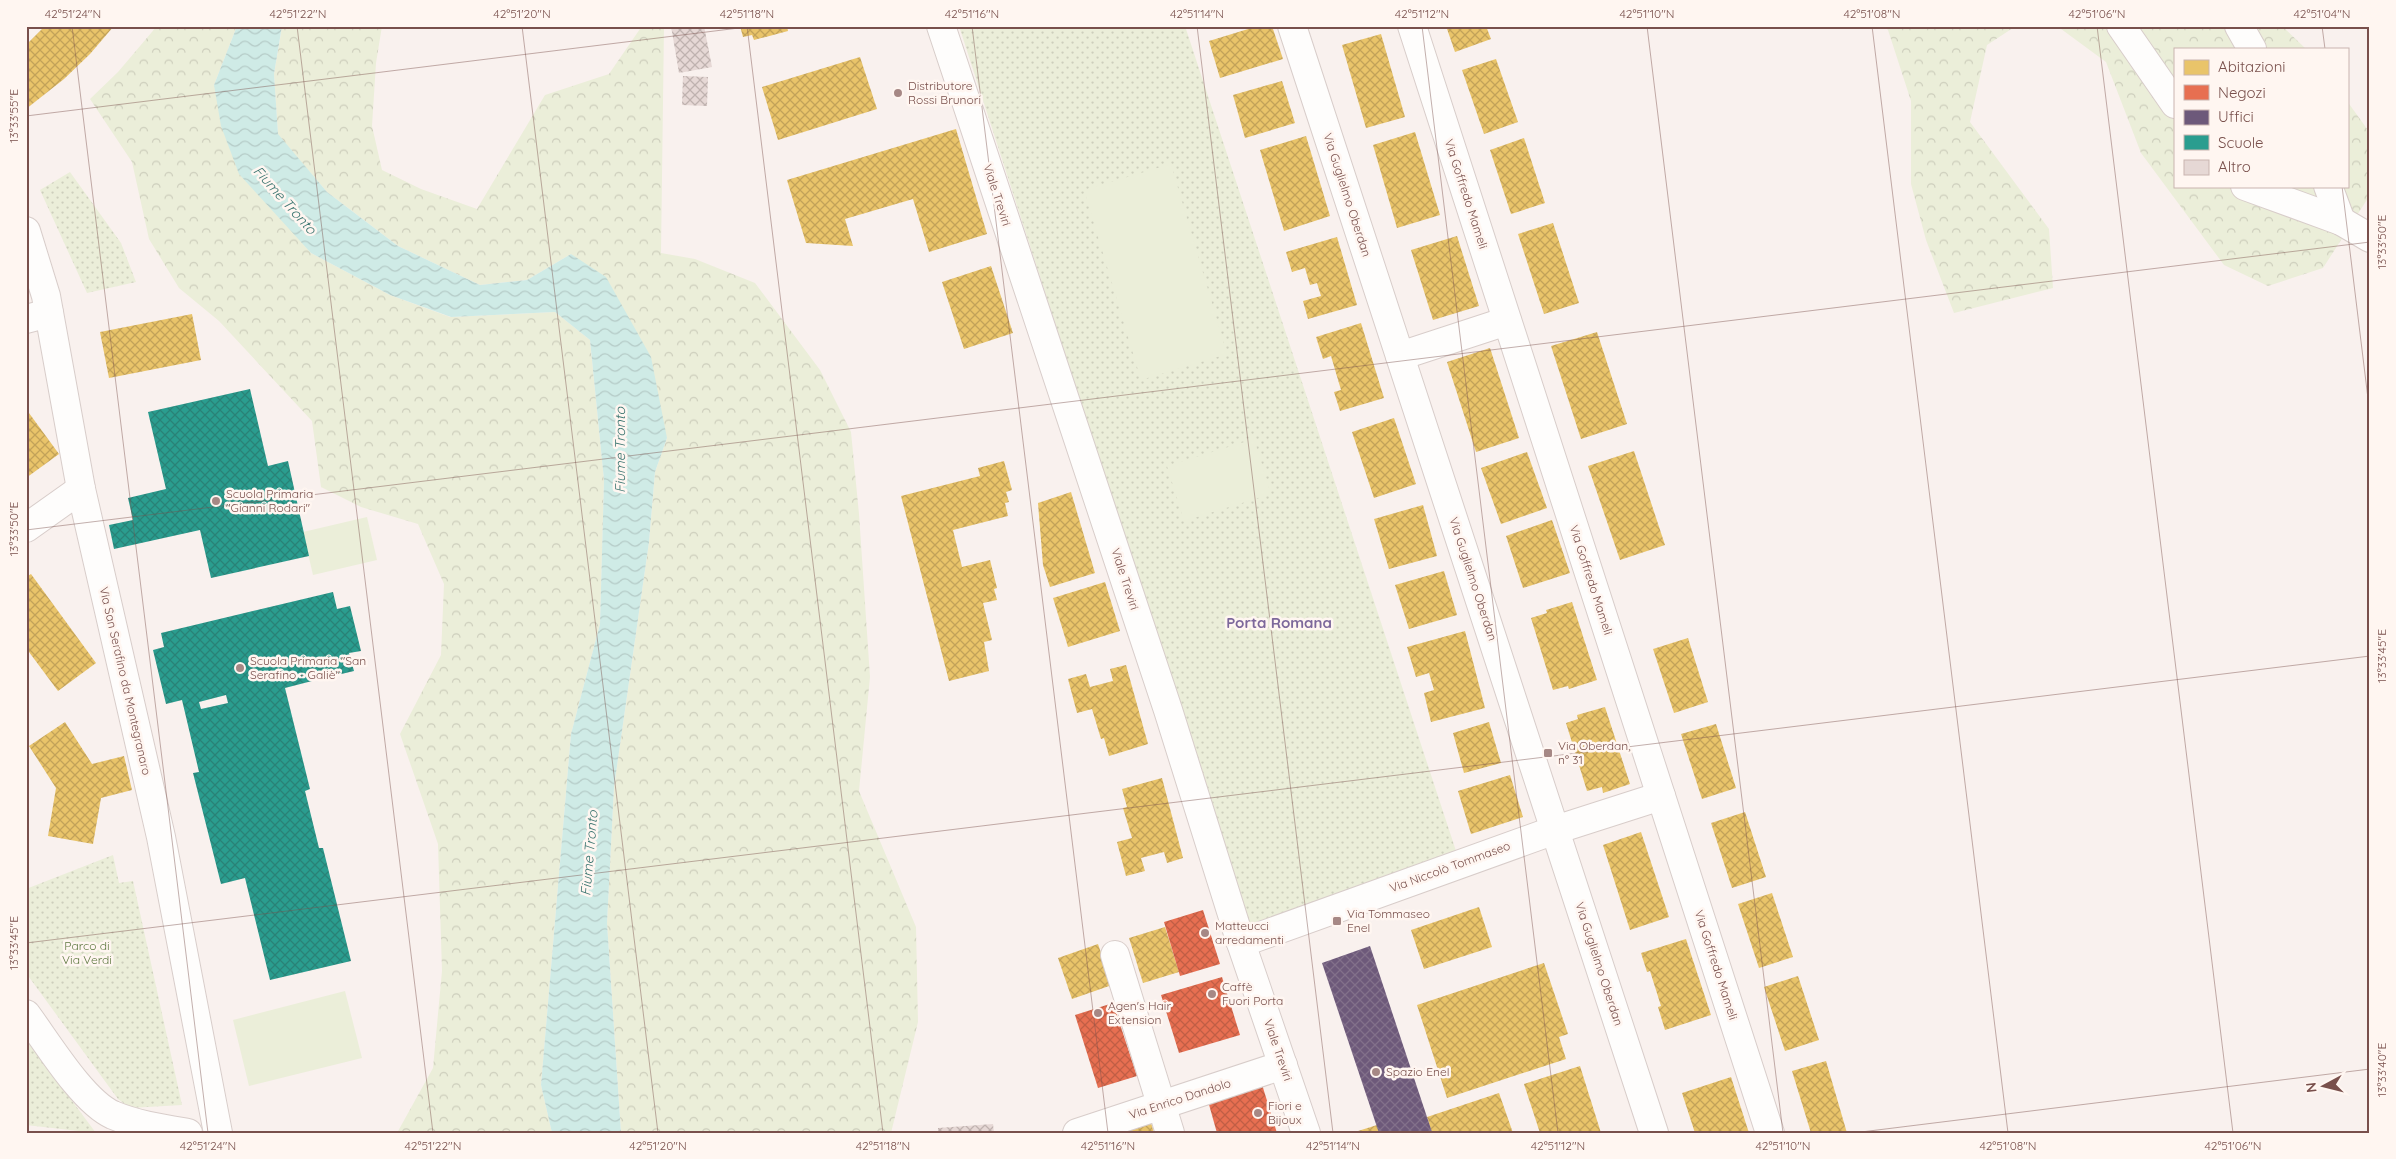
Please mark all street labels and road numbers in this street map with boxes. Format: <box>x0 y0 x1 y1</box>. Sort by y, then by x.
street label: Via Guglielmo Oberdan <box>1320 131 1375 259</box>
street label: Via Goffredo Mameli <box>1442 137 1491 251</box>
street label: Viale Treviri <box>980 162 1015 228</box>
street label: Via Guglielmo Oberdan <box>1446 515 1501 643</box>
street label: Via Goffredo Mameli <box>1567 523 1616 637</box>
street label: Viale Treviri <box>1108 546 1143 612</box>
street label: Via San Serafino da Montegranaro <box>97 585 154 776</box>
street label: Via Niccolò Tommaseo <box>1387 838 1512 895</box>
street label: Via Guglielmo Oberdan <box>1572 900 1627 1028</box>
street label: Via Goffredo Mameli <box>1692 908 1741 1022</box>
street label: Viale Treviri <box>1261 1017 1296 1083</box>
street label: Via Enrico Dandolo <box>1127 1075 1233 1122</box>

